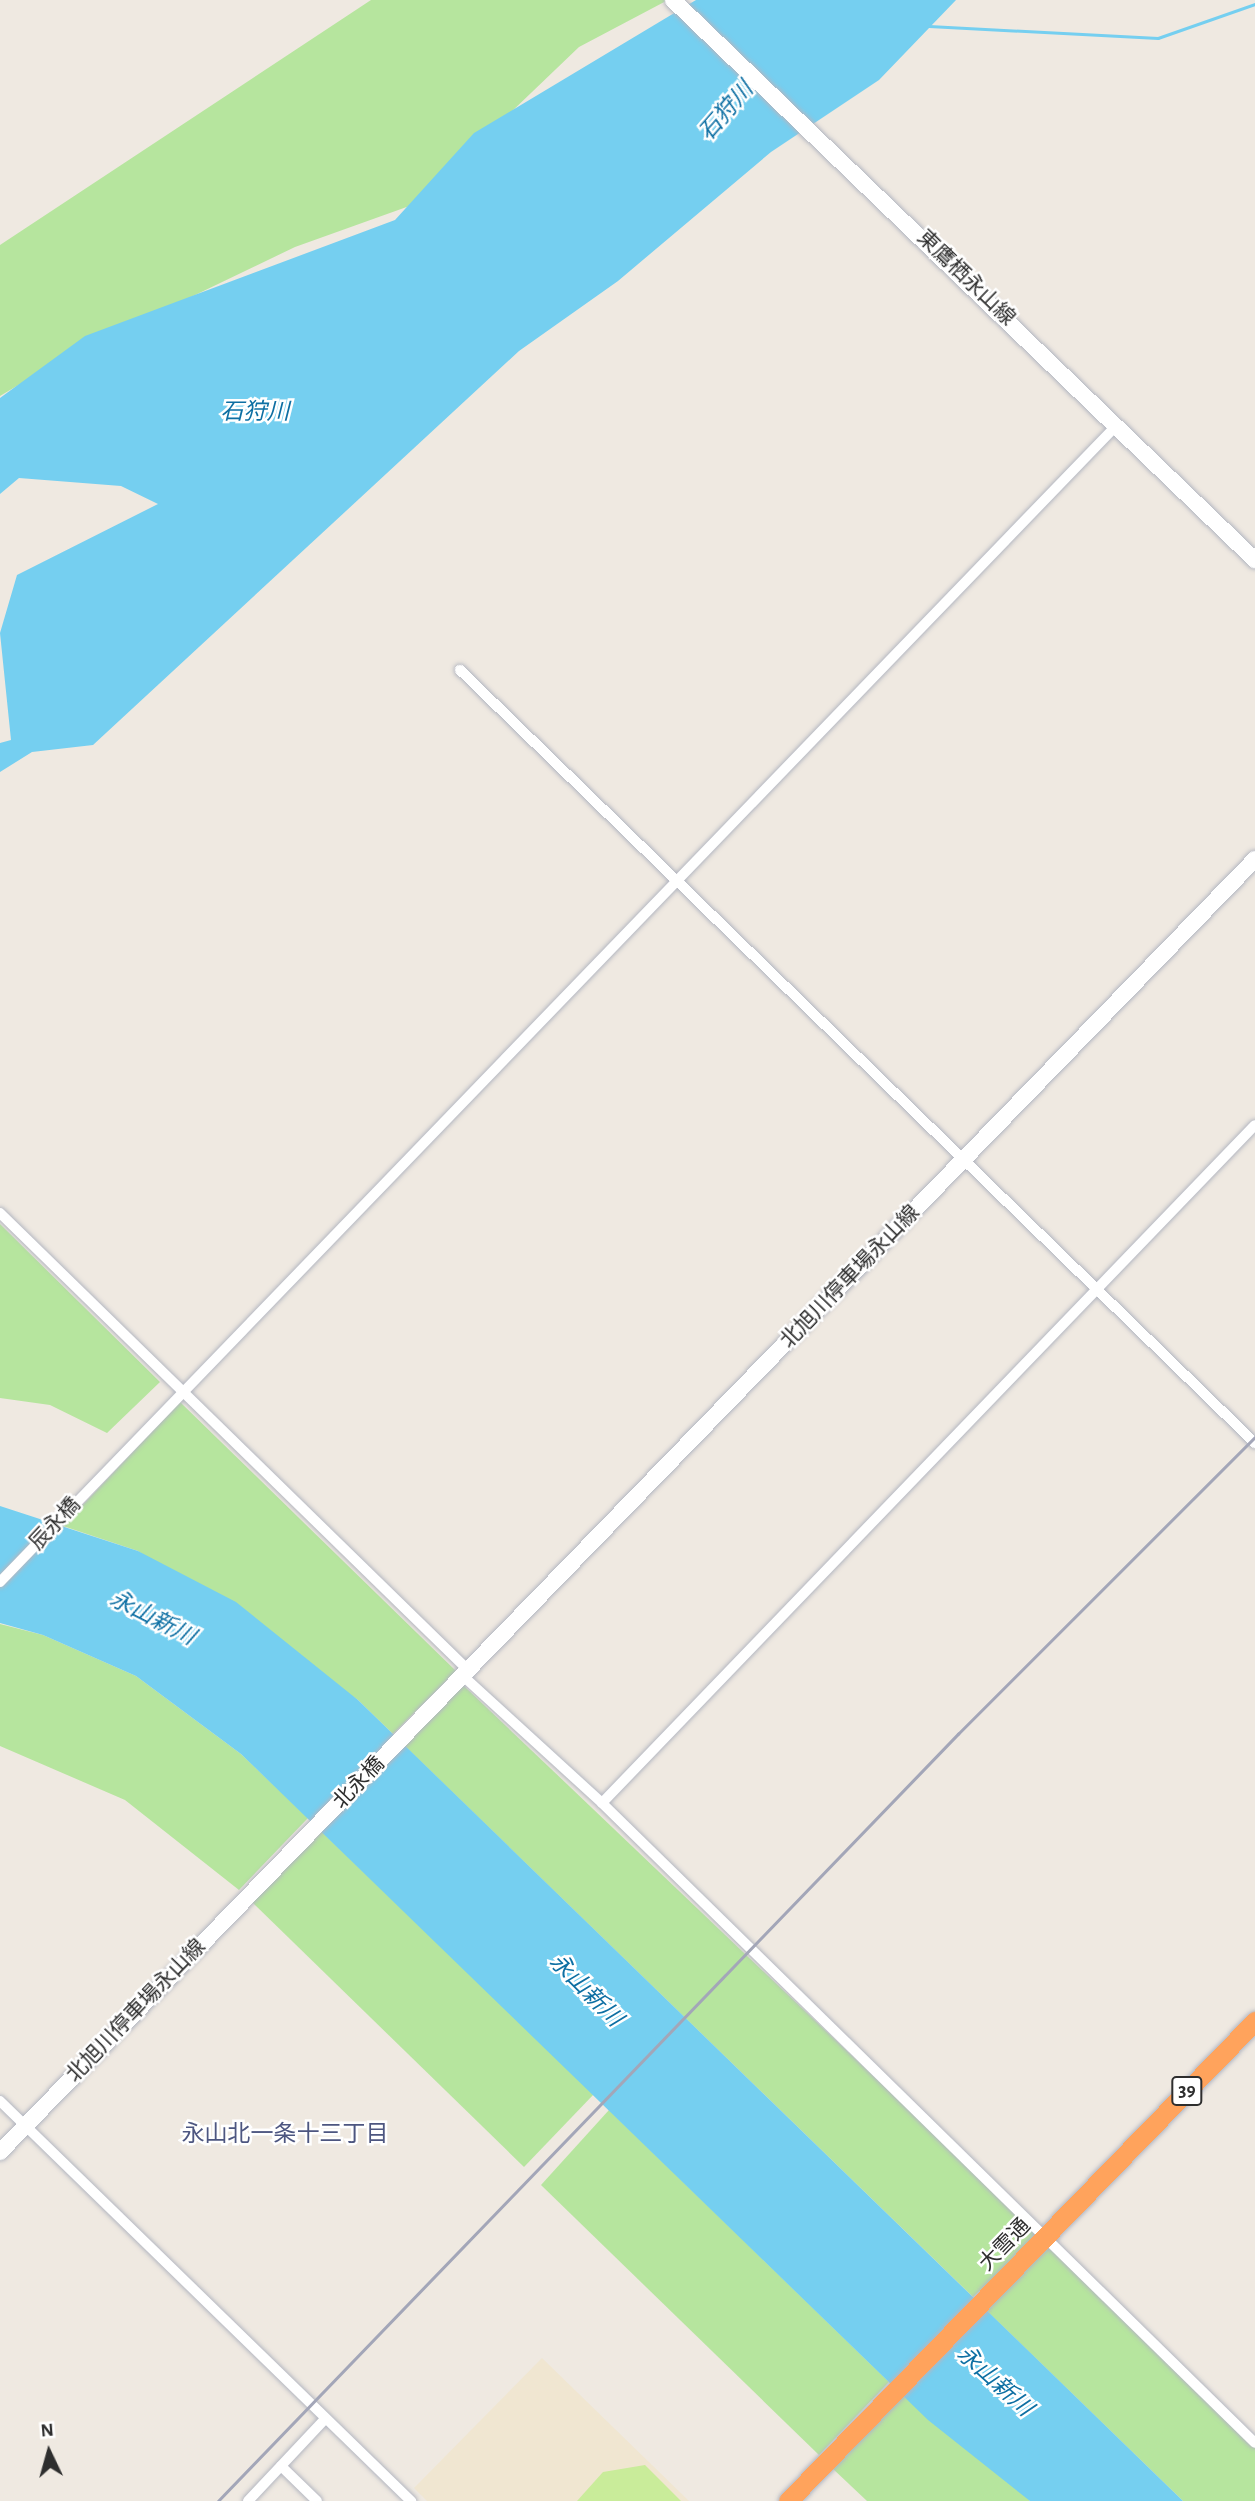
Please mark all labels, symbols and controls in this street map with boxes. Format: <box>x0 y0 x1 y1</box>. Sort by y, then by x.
water label: 石狩川 <box>694 77 760 147</box>
street label: 東鷹栖永山線 <box>912 225 1020 331</box>
water label: 石狩川 <box>221 399 289 427</box>
street label: 北旭川停車場永山線 <box>775 1200 925 1354</box>
street label: 辰永橋 <box>24 1492 86 1556</box>
water label: 永山新川 <box>105 1586 199 1652</box>
street label: 北永橋 <box>328 1752 390 1814</box>
street label: 北旭川停車場永山線 <box>61 1934 211 2088</box>
water label: 永山新川 <box>543 1949 627 2033</box>
road number: 39 <box>1171 2076 1203 2106</box>
district label: 永山北一条十三丁目 <box>182 2121 388 2149</box>
street label: 大雪通 <box>974 2214 1036 2276</box>
water label: 永山新川 <box>951 2341 1037 2423</box>
north arrow <box>14 2417 84 2487</box>
text: N <box>40 2421 55 2441</box>

